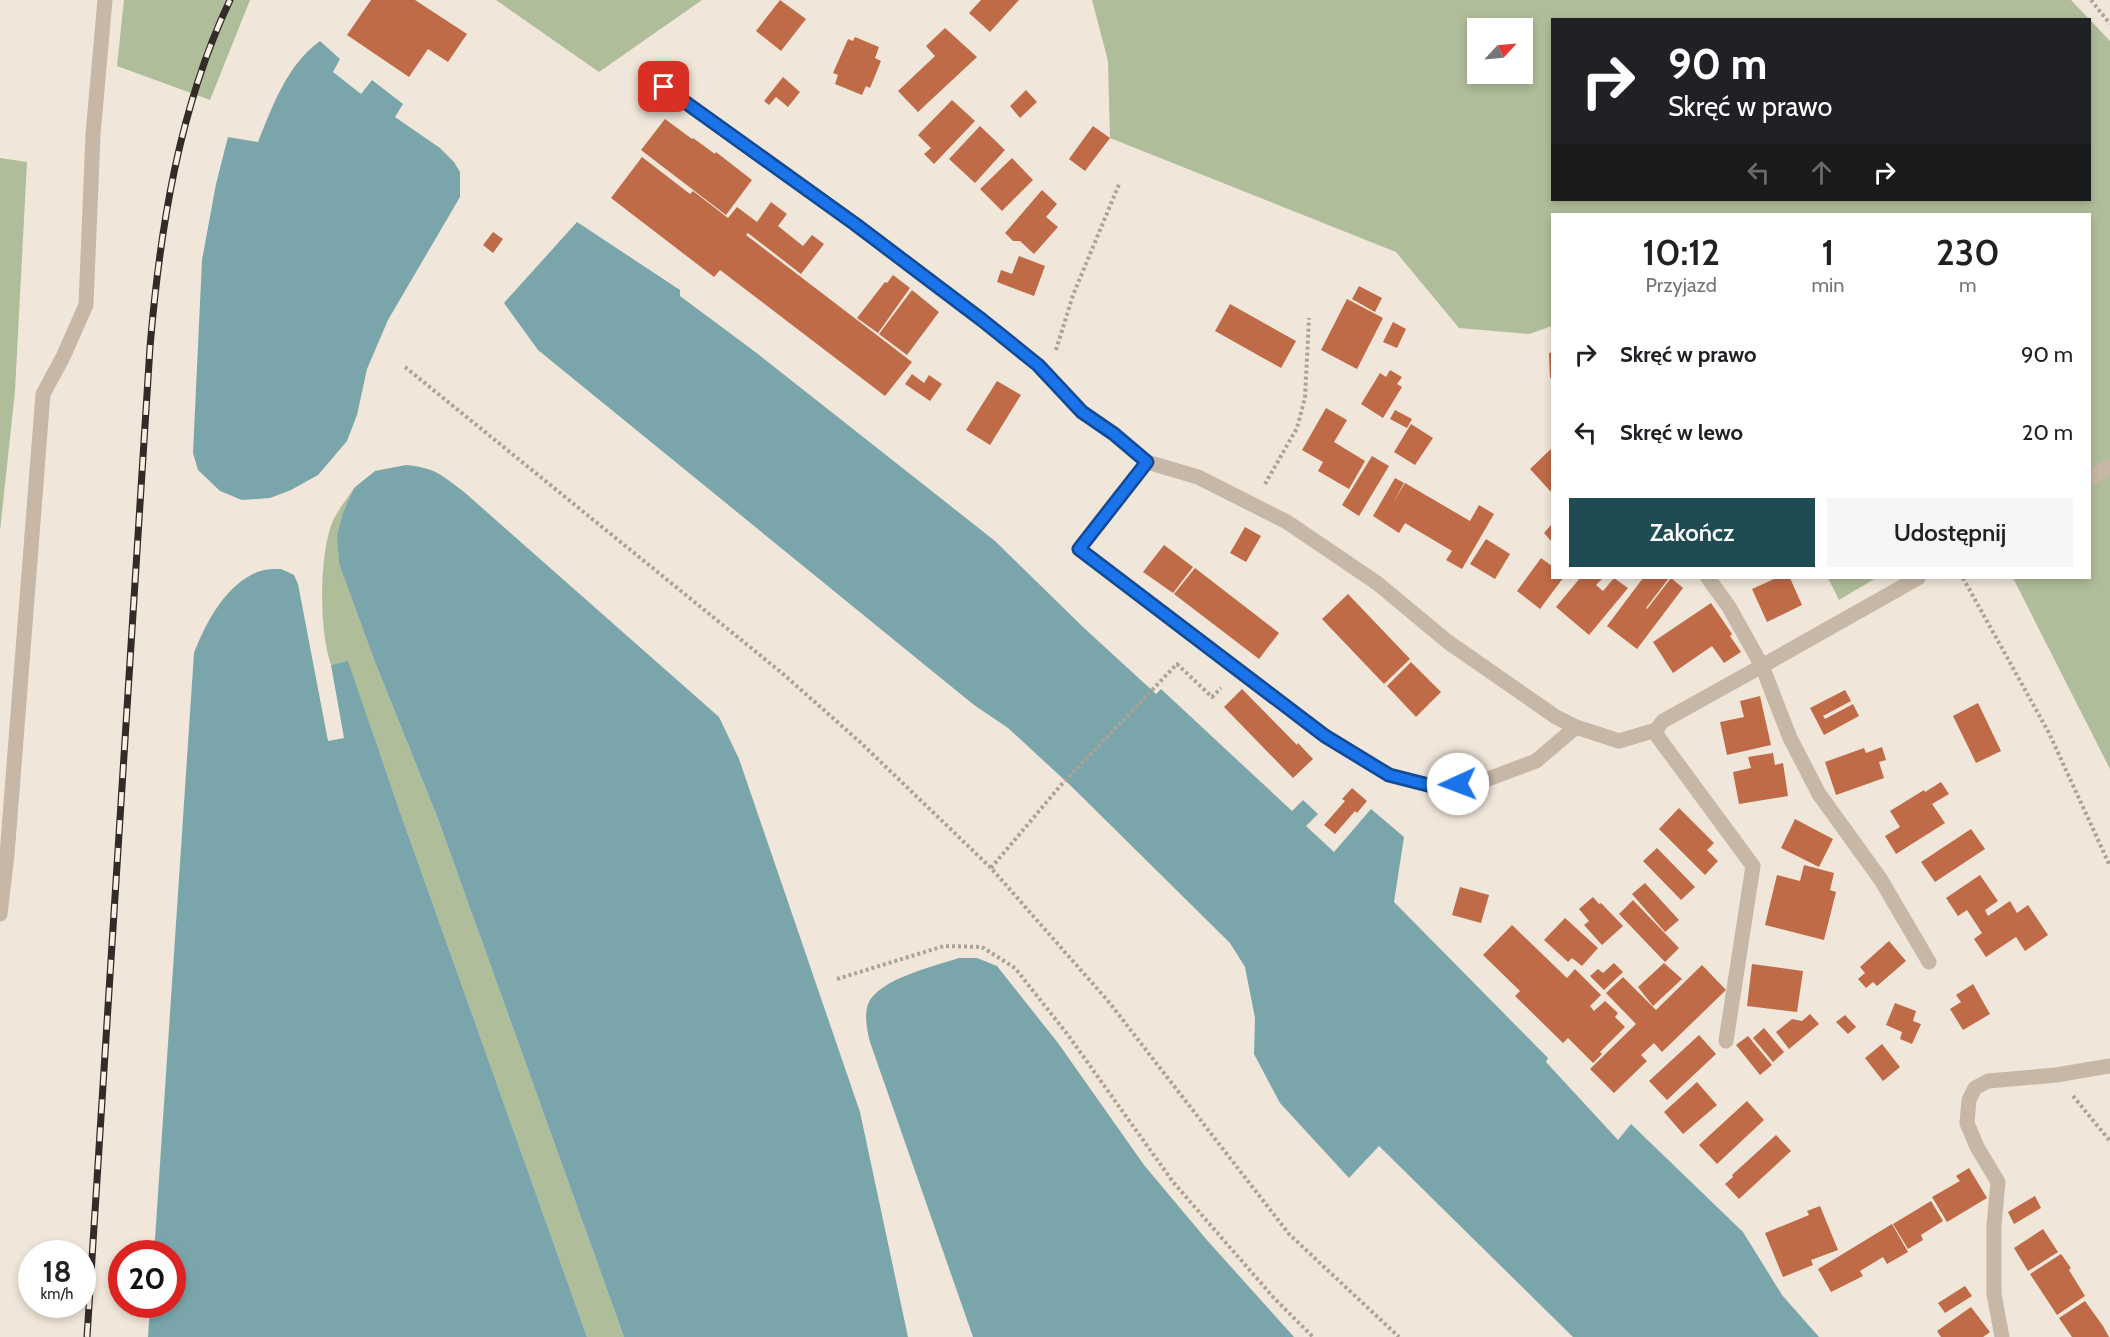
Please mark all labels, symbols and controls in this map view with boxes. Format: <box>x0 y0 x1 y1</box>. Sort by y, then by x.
north arrow <box>1467 18 1533 84</box>
map controls <box>1467 18 1533 84</box>
text: 90 m <box>1668 38 1767 90</box>
icon: right <box>1569 42 1647 120</box>
pin <box>638 61 689 112</box>
icon: arrive <box>647 70 680 103</box>
text: Skręć w prawo <box>1668 90 1832 123</box>
icon: left <box>1742 156 1775 189</box>
icon: ahead <box>1805 156 1838 189</box>
icon: right <box>1868 156 1901 189</box>
text: 10:12 <box>1642 230 1720 274</box>
text: 1 <box>1822 230 1834 274</box>
text: 230 <box>1936 230 2000 274</box>
text: Przyjazd <box>1646 273 1717 297</box>
text: min <box>1811 273 1844 297</box>
text: m <box>1959 273 1976 297</box>
icon: right <box>1569 338 1602 371</box>
text: Skręć w prawo <box>1620 341 1757 368</box>
text: 90 m <box>2021 341 2073 368</box>
icon: left <box>1569 416 1602 449</box>
text: Skręć w lewo <box>1620 419 1743 446</box>
text: 20 m <box>2022 419 2073 446</box>
button: Zakończ <box>1569 498 1815 567</box>
button: Udostępnij <box>1827 498 2073 567</box>
position arrow <box>1426 752 1490 816</box>
speed limit sign: 20 <box>108 1240 186 1318</box>
text: 18 <box>42 1253 72 1290</box>
text: km/h <box>41 1285 73 1303</box>

